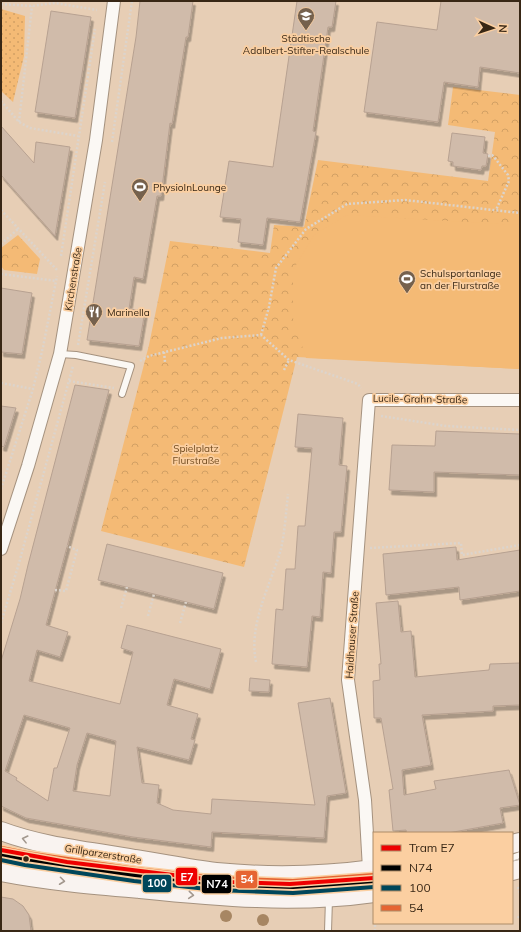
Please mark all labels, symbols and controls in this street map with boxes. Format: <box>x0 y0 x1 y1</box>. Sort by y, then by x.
school or university icon: Städtische Adalbert-Stifter-Realschule <box>296 6 316 31</box>
north arrow <box>473 8 513 48</box>
text: N <box>496 24 510 33</box>
place label: Städtische Adalbert-Stifter-Realschule <box>243 32 369 57</box>
sports icon: PhysioInLounge <box>130 177 150 202</box>
place label: PhysioInLounge <box>153 181 226 194</box>
street label: Kirchenstraße <box>62 246 84 312</box>
place label: Schulsportanlage an der Flurstraße <box>420 267 501 292</box>
sports icon: Schulsportanlage an der Flurstraße <box>397 269 417 294</box>
restaurant icon: Marinella <box>84 302 104 327</box>
place label: Marinella <box>107 306 150 319</box>
street label: Lucile-Grahn-Straße <box>373 392 467 406</box>
park label: Spielplatz Flurstraße <box>172 442 220 467</box>
street label: Haidhauser Straße <box>342 591 362 679</box>
legend <box>373 832 513 924</box>
one-way arrow <box>21 835 28 843</box>
text: Tram E7 <box>409 840 455 855</box>
street label: Grillparzerstraße <box>64 842 142 866</box>
unlabelled marker <box>21 854 31 864</box>
text: N74 <box>409 860 432 875</box>
line badge: E7 <box>175 867 198 886</box>
text: E7 <box>180 870 194 884</box>
line badge: 54 <box>235 870 258 889</box>
text: 54 <box>240 872 254 886</box>
line badge: 100 <box>142 874 172 893</box>
line badge: N74 <box>201 874 232 894</box>
one-way arrow <box>59 876 65 885</box>
text: 100 <box>147 876 167 890</box>
text: N74 <box>206 877 228 891</box>
text: 100 <box>409 880 431 895</box>
one-way arrow <box>188 890 194 899</box>
text: 54 <box>409 900 423 915</box>

